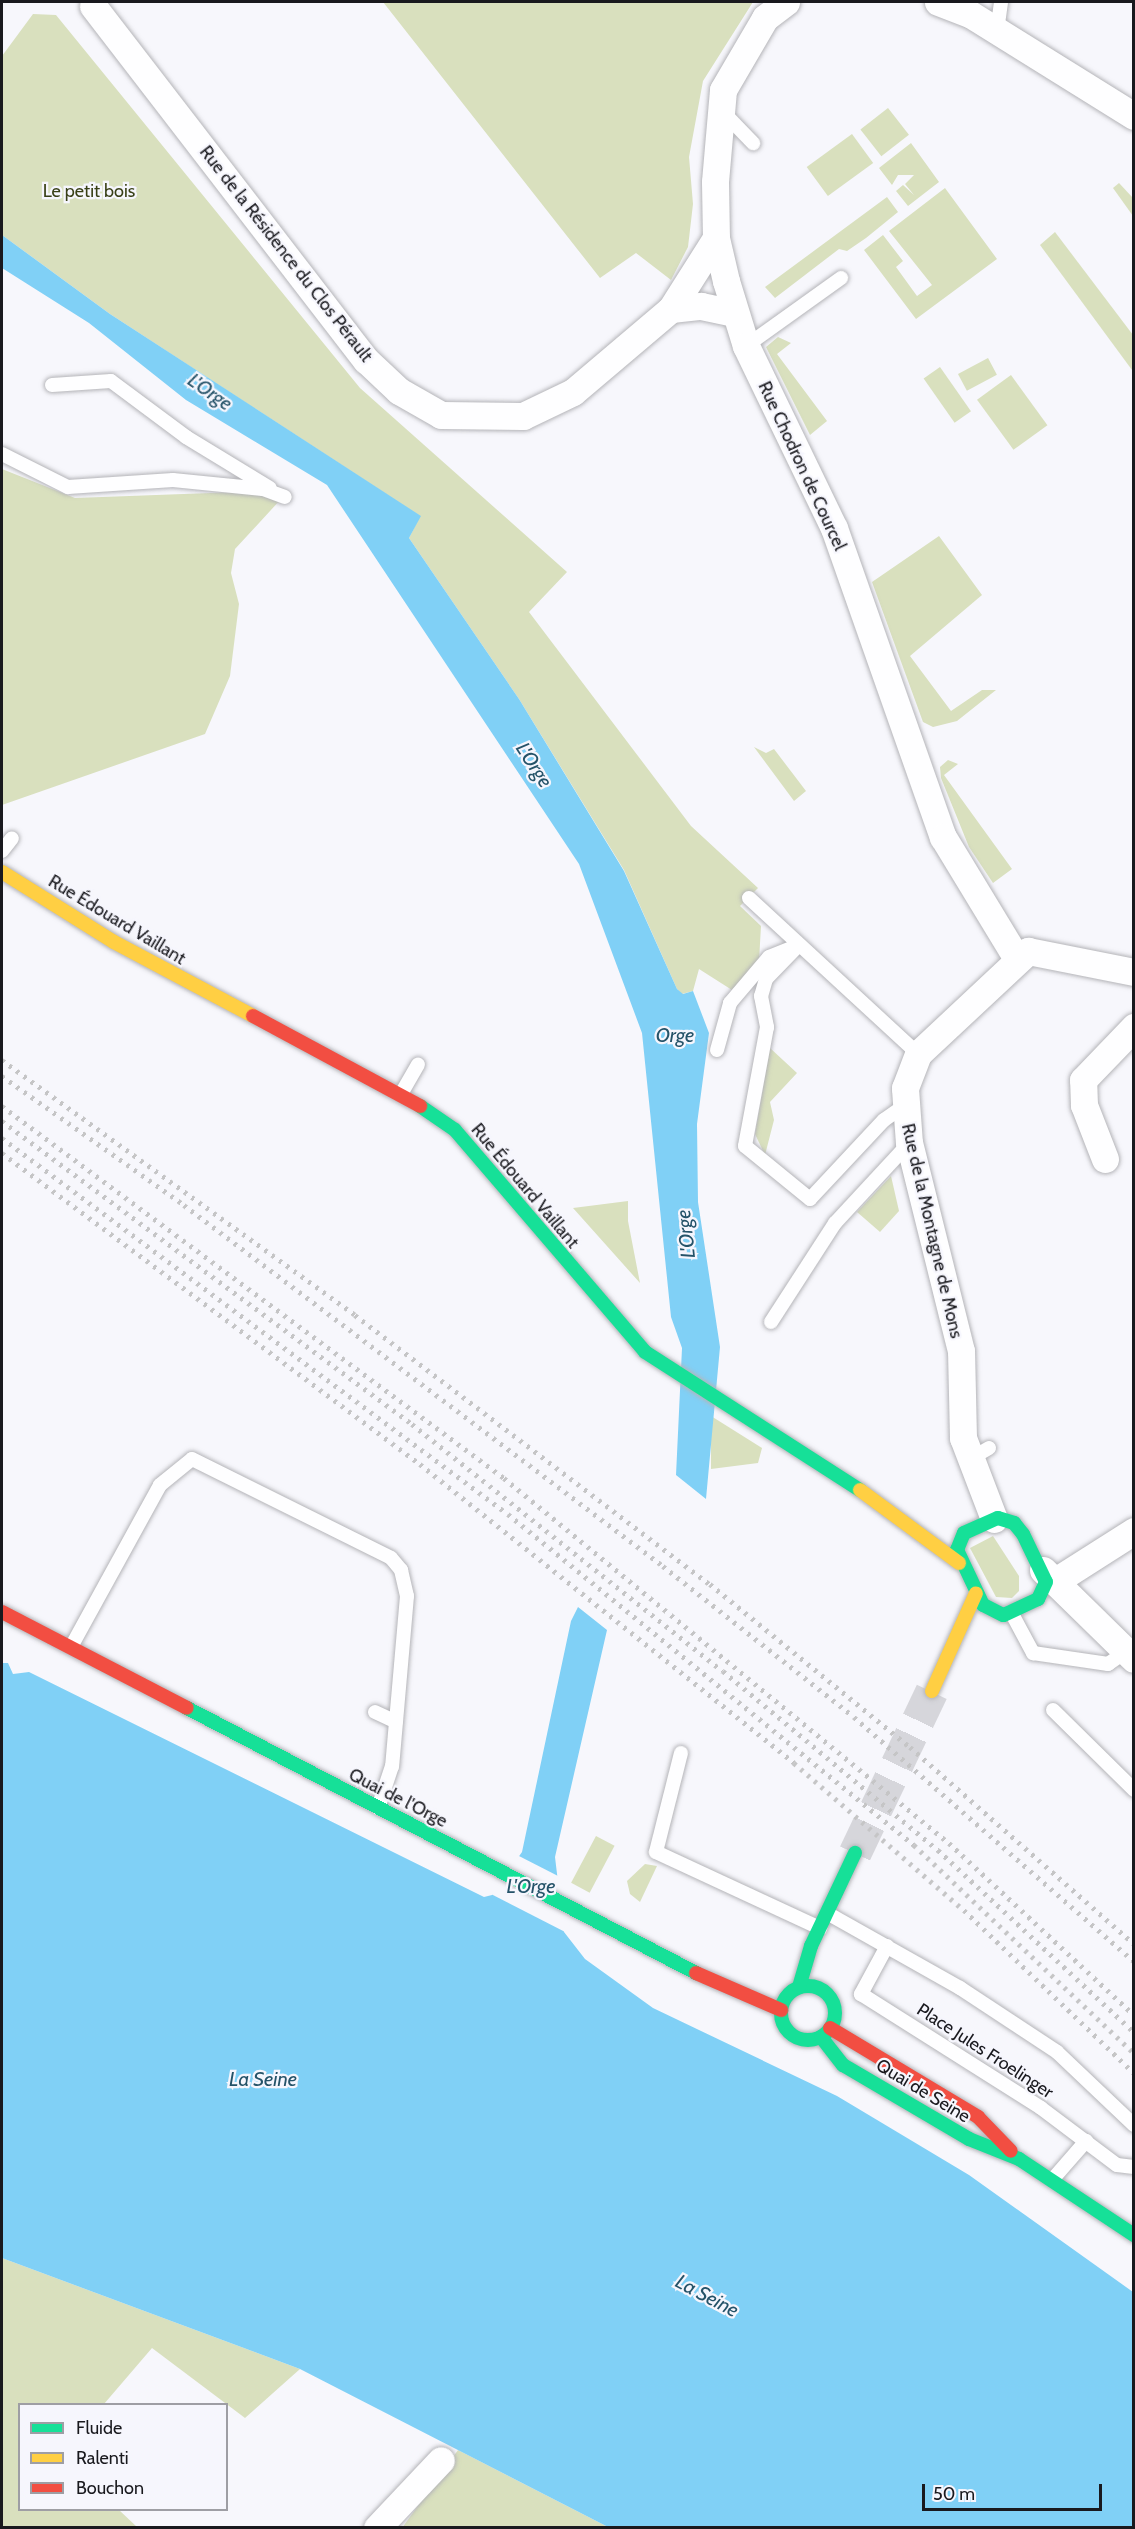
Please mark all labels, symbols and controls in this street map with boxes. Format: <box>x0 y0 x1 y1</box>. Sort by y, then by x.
street label: Rue de la Résidence du Clos Pérault <box>195 142 377 366</box>
park label: Le petit bois <box>43 180 135 202</box>
water label: L'Orge <box>183 368 237 416</box>
street label: Rue Chodron de Courcel <box>753 378 851 554</box>
water label: L'Orge <box>511 738 557 792</box>
street label: Rue Édouard Vaillant <box>44 870 190 970</box>
water label: Orge <box>656 1023 694 1047</box>
street label: Rue Édouard Vaillant <box>466 1119 584 1253</box>
street label: Rue de la Montagne de Mons <box>897 1121 967 1341</box>
water label: L'Orge <box>672 1208 700 1260</box>
street label: Quai de l'Orge <box>345 1764 451 1832</box>
water label: L'Orge <box>507 1874 555 1898</box>
street label: Place Jules Froelinger <box>913 1999 1057 2103</box>
street label: Quai de Seine <box>872 2055 974 2127</box>
water label: La Seine <box>229 2067 297 2091</box>
water label: La Seine <box>671 2269 743 2323</box>
legend <box>18 2403 228 2511</box>
text: Fluide <box>76 2417 122 2439</box>
text: Ralenti <box>76 2447 129 2469</box>
scale bar <box>925 2472 1105 2510</box>
text: Bouchon <box>76 2477 144 2499</box>
text: 50 m <box>933 2483 975 2505</box>

